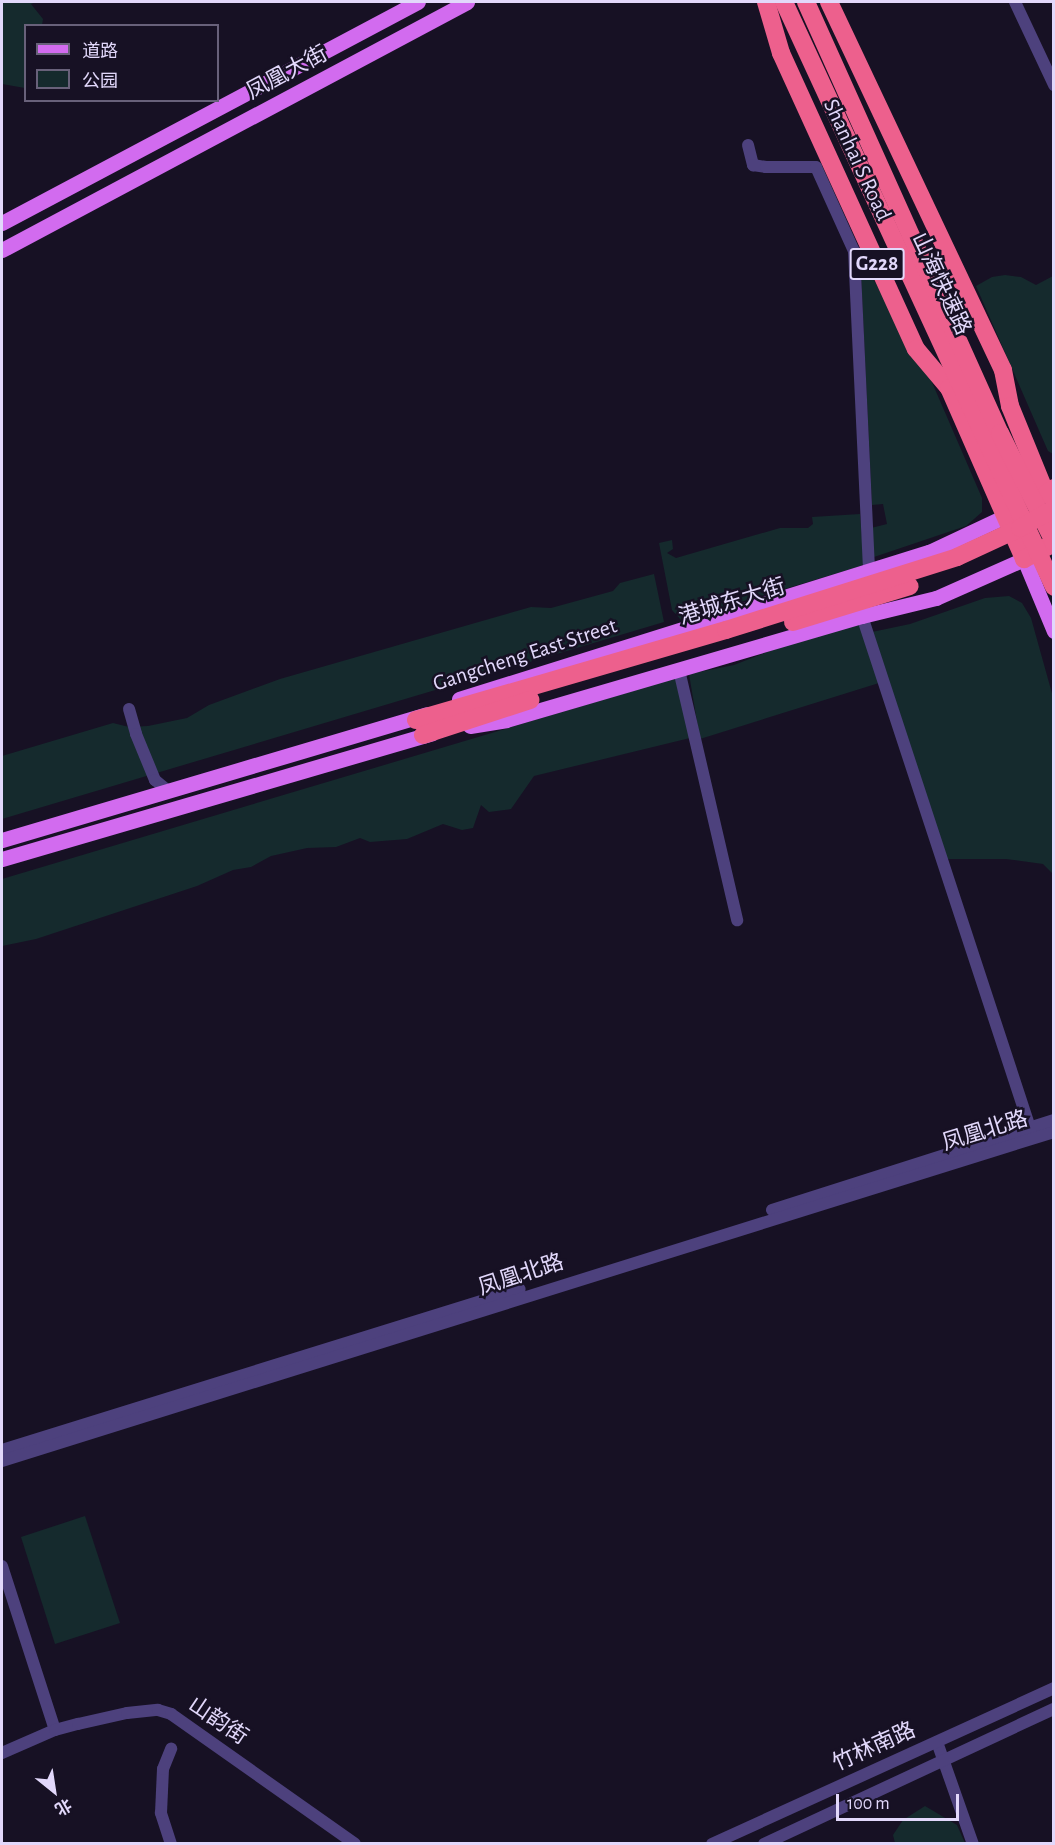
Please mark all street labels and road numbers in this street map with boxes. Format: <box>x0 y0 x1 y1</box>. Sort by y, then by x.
street label: 凤凰大街 <box>242 41 332 105</box>
street label: Shanhai S Road <box>817 95 897 225</box>
street label: 山海快速路 <box>906 229 976 339</box>
road number: G228 <box>848 246 906 282</box>
street label: 港城东大街 <box>676 573 788 631</box>
street label: Gangcheng East Street <box>430 613 620 697</box>
street label: 凤凰北路 <box>939 1106 1031 1156</box>
street label: 凤凰北路 <box>475 1249 567 1301</box>
street label: 山韵街 <box>183 1692 253 1750</box>
street label: 竹林南路 <box>828 1717 920 1777</box>

